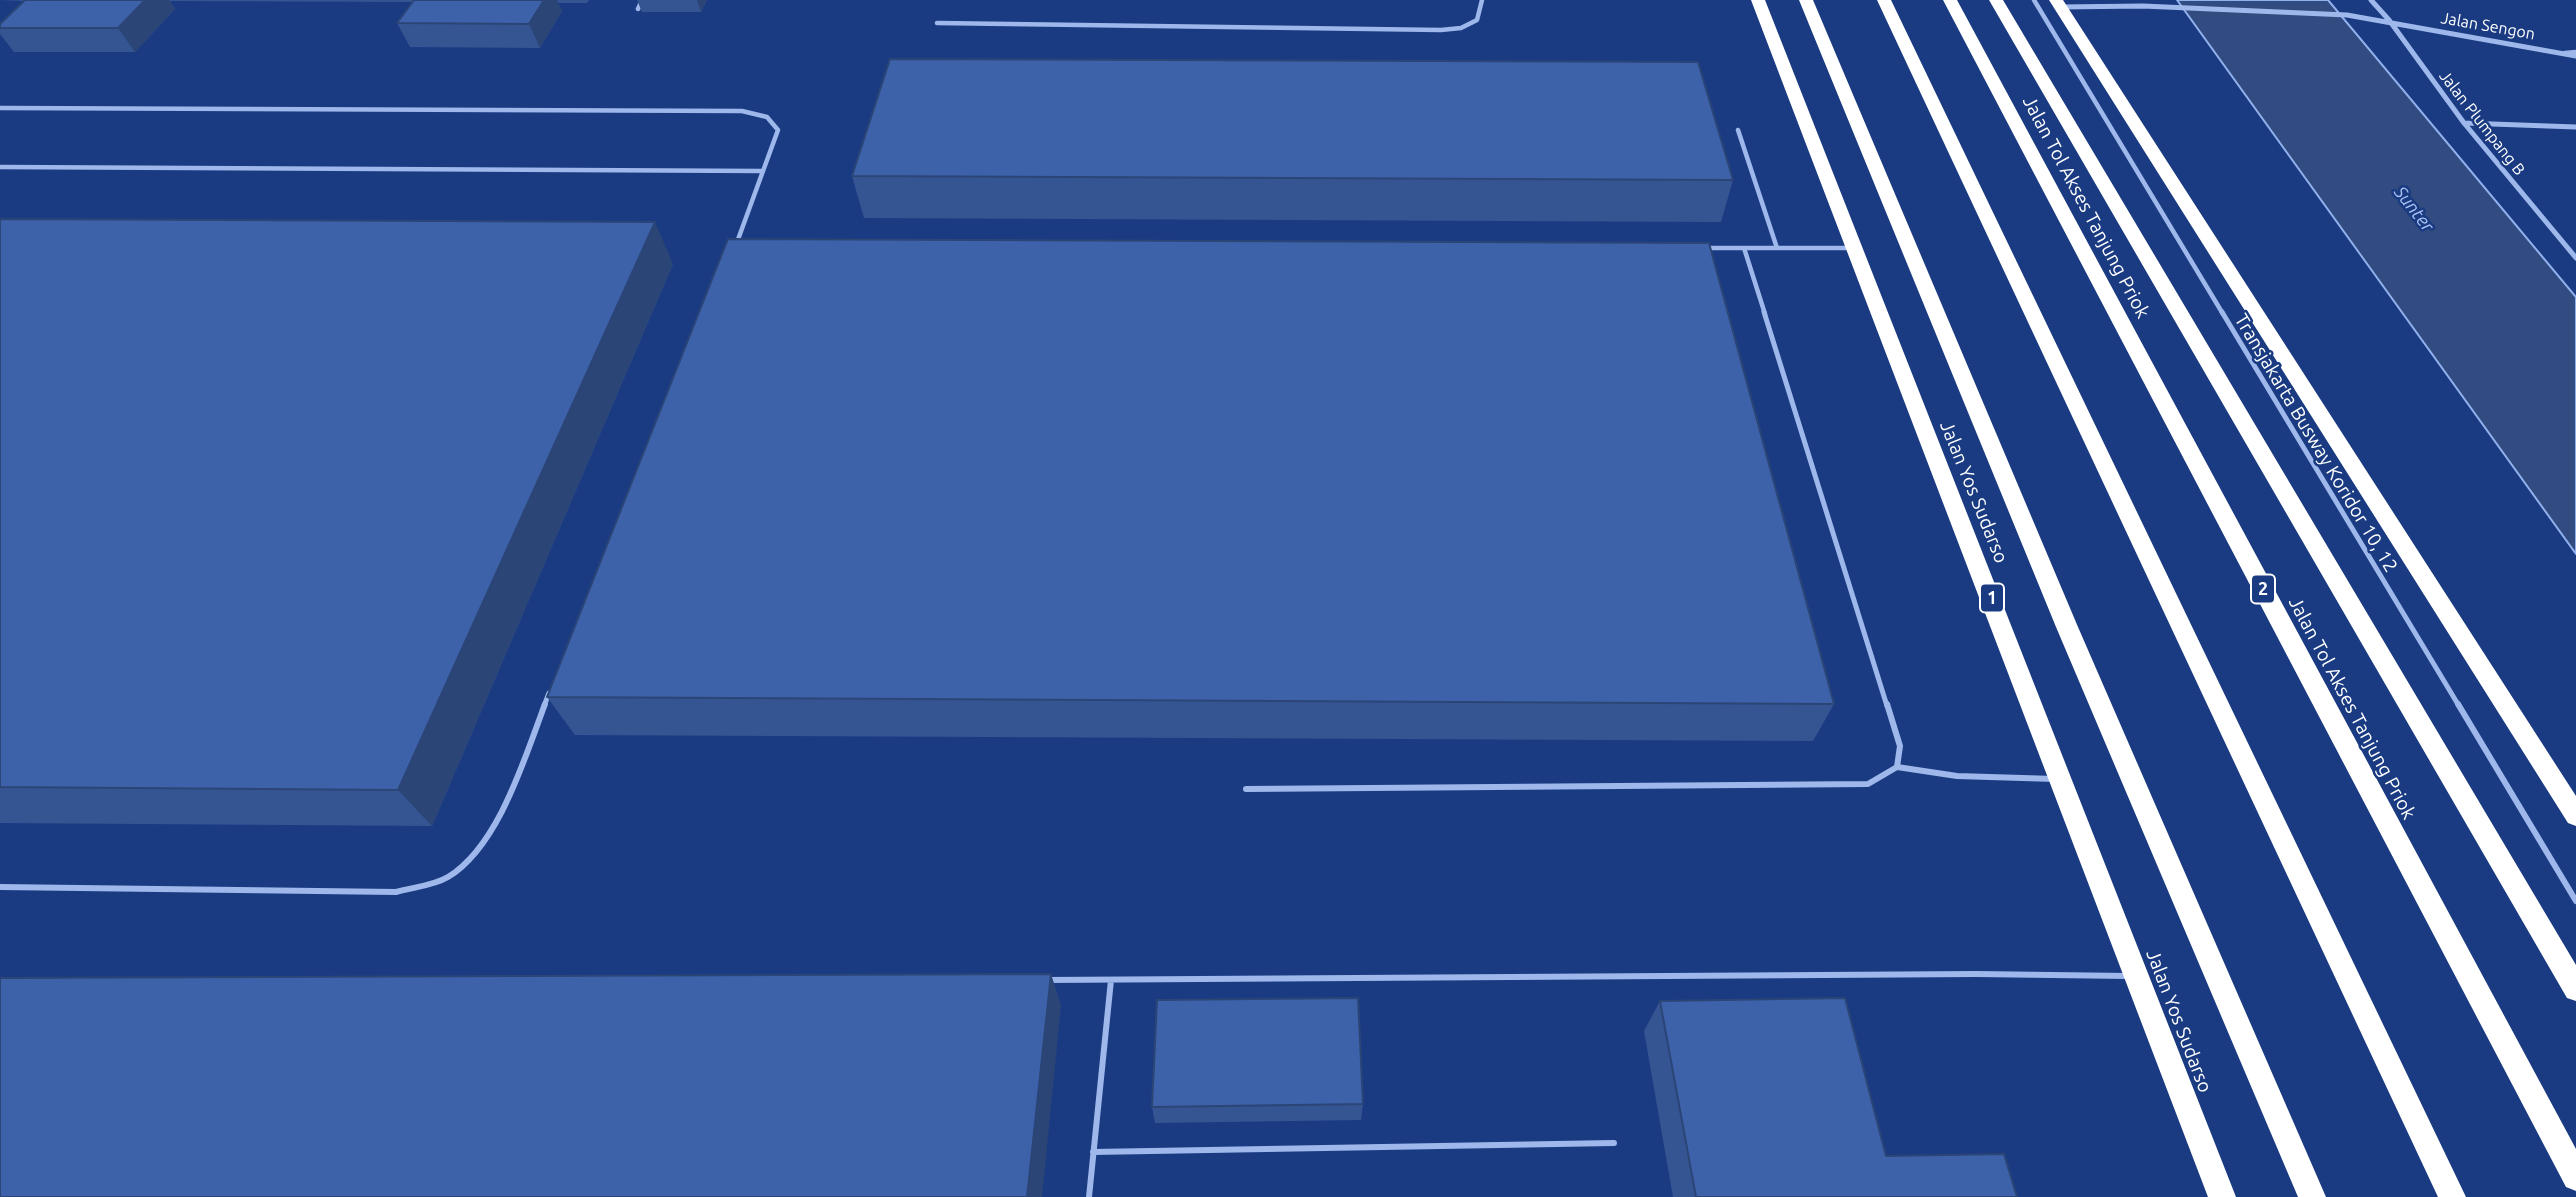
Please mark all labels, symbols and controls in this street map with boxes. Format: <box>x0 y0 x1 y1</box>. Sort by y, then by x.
street label: Jalan Sengon <box>2439 8 2537 44</box>
street label: Jalan Plumpang B <box>2435 67 2529 179</box>
street label: Jalan Tol Akses Tanjung Priok <box>2018 92 2154 322</box>
water label: Sunter <box>2390 182 2438 236</box>
street label: Transjakarta Busway Koridor 10, 12 <box>2230 310 2402 576</box>
street label: Jalan Yos Sudarso <box>1935 418 2013 566</box>
road number: 2 <box>2251 574 2275 604</box>
road number: 1 <box>1980 584 2004 612</box>
street label: Jalan Tol Akses Tanjung Priok <box>2284 593 2420 823</box>
street label: Jalan Yos Sudarso <box>2141 946 2217 1096</box>

